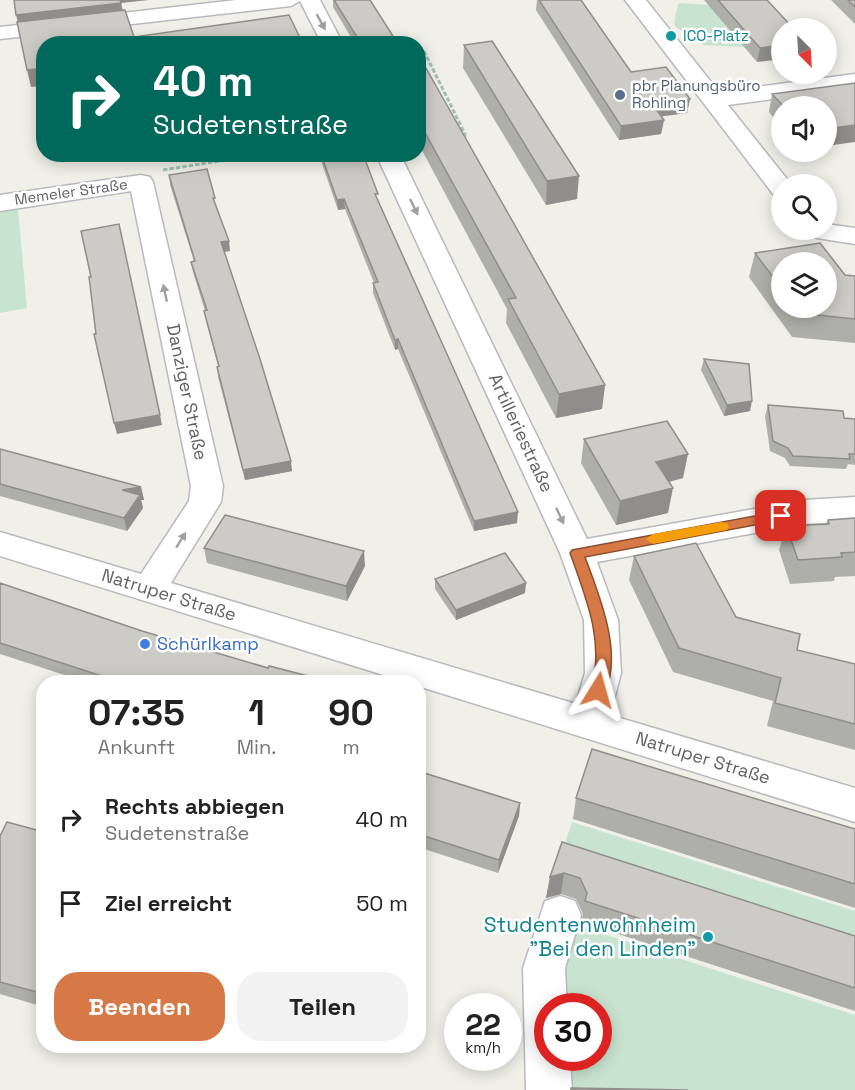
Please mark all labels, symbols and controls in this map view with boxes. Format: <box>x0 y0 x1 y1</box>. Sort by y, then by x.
one-way arrow <box>316 14 326 31</box>
north arrow <box>771 18 837 84</box>
map controls <box>771 18 837 318</box>
place label: ICO-Platz <box>683 26 749 45</box>
marker: ICO-Platz <box>664 29 678 43</box>
text: 40 m <box>153 55 253 108</box>
icon: right <box>54 60 132 138</box>
place label: pbr Planungsbüro Rohling <box>632 76 761 112</box>
marker: pbr Planungsbüro Rohling <box>613 88 627 102</box>
button: sound <box>771 96 837 162</box>
text: Sudetenstraße <box>153 107 348 142</box>
street label: Memeler Straße <box>13 174 129 209</box>
button: search <box>771 174 837 240</box>
one-way arrow <box>408 198 418 216</box>
button: layers <box>771 252 837 318</box>
one-way arrow <box>160 283 169 302</box>
street label: Danziger Straße <box>162 322 213 462</box>
street label: Artilleriestraße <box>484 370 559 496</box>
pin <box>755 490 806 541</box>
icon: arrive <box>764 499 797 532</box>
one-way arrow <box>555 508 564 525</box>
one-way arrow <box>175 532 186 548</box>
street label: Natruper Straße <box>99 563 239 626</box>
place label: Schürlkamp <box>157 632 259 655</box>
marker: Schürlkamp <box>138 637 152 651</box>
position arrow <box>566 658 630 722</box>
text: 07:35 <box>88 690 185 736</box>
text: 1 <box>248 690 265 736</box>
text: 90 <box>328 690 374 736</box>
street label: Natruper Straße <box>633 726 773 789</box>
text: Ankunft <box>98 734 175 760</box>
text: Min. <box>237 734 276 760</box>
text: m <box>343 734 360 760</box>
text: Rechts abbiegen <box>105 792 285 820</box>
icon: right <box>54 803 87 836</box>
text: 40 m <box>356 805 408 833</box>
text: Sudetenstraße <box>105 820 249 846</box>
icon: arrive <box>54 887 87 920</box>
text: Ziel erreicht <box>105 889 232 917</box>
text: 50 m <box>356 889 408 917</box>
place label: Studentenwohnheim "Bei den Linden" <box>484 911 696 962</box>
marker: Studentenwohnheim "Bei den Linden" <box>701 930 715 944</box>
button: Beenden <box>54 972 225 1041</box>
button: Teilen <box>237 972 408 1041</box>
speed limit sign: 30 <box>534 993 612 1071</box>
text: 22 <box>465 1005 501 1044</box>
text: km/h <box>465 1038 501 1057</box>

